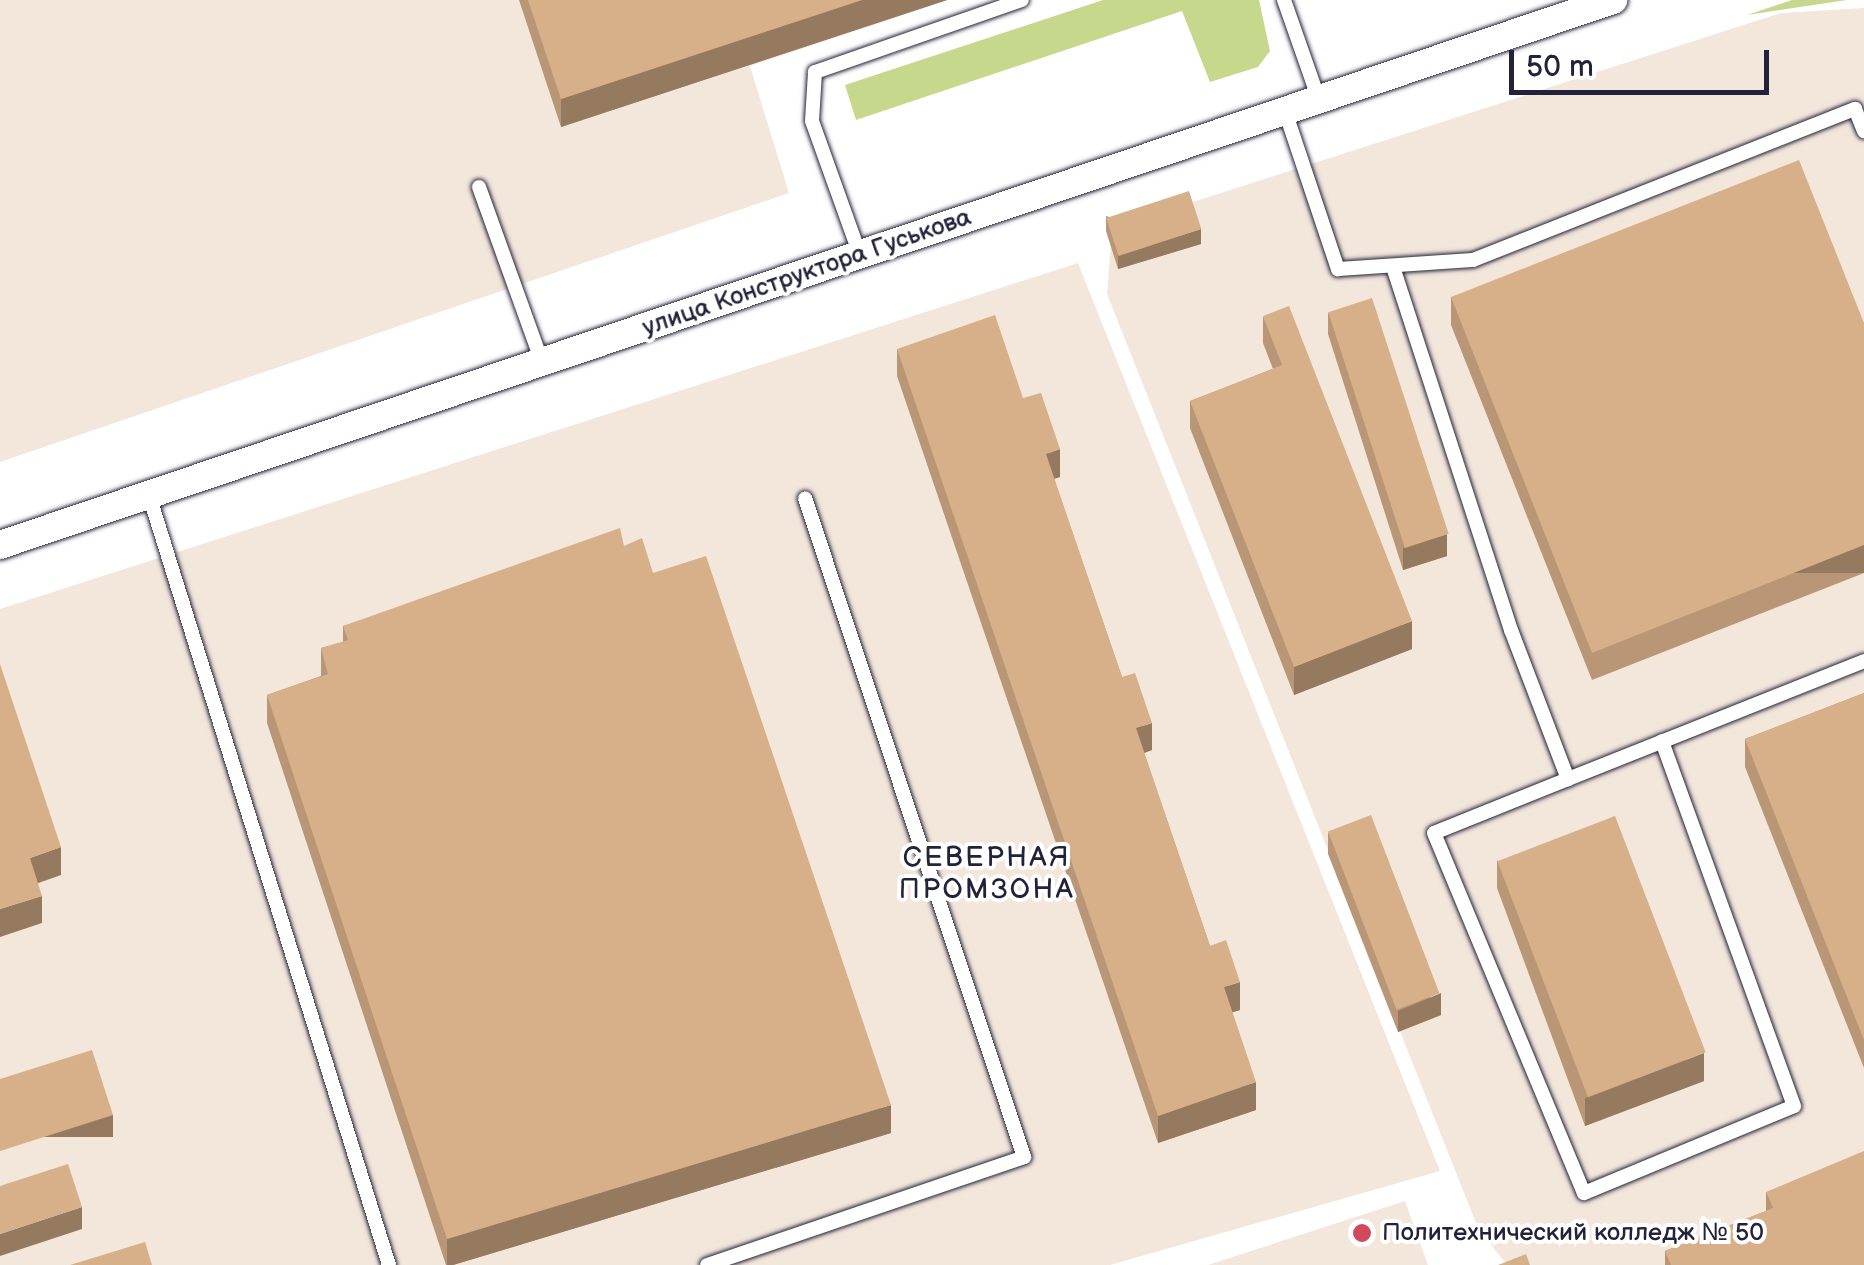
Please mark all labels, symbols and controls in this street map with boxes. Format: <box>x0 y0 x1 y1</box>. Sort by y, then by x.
scale bar <box>1514 30 1774 92</box>
text: 50 m <box>1526 49 1594 85</box>
street label: улица Конструктора Гуськова <box>639 203 975 343</box>
district label: СЕВЕРНАЯ ПРОМЗОНА <box>899 841 1075 907</box>
place label: Политехнический колледж № 50 <box>1382 1218 1764 1248</box>
marker: Политехнический колледж № 50 <box>1351 1222 1373 1244</box>

